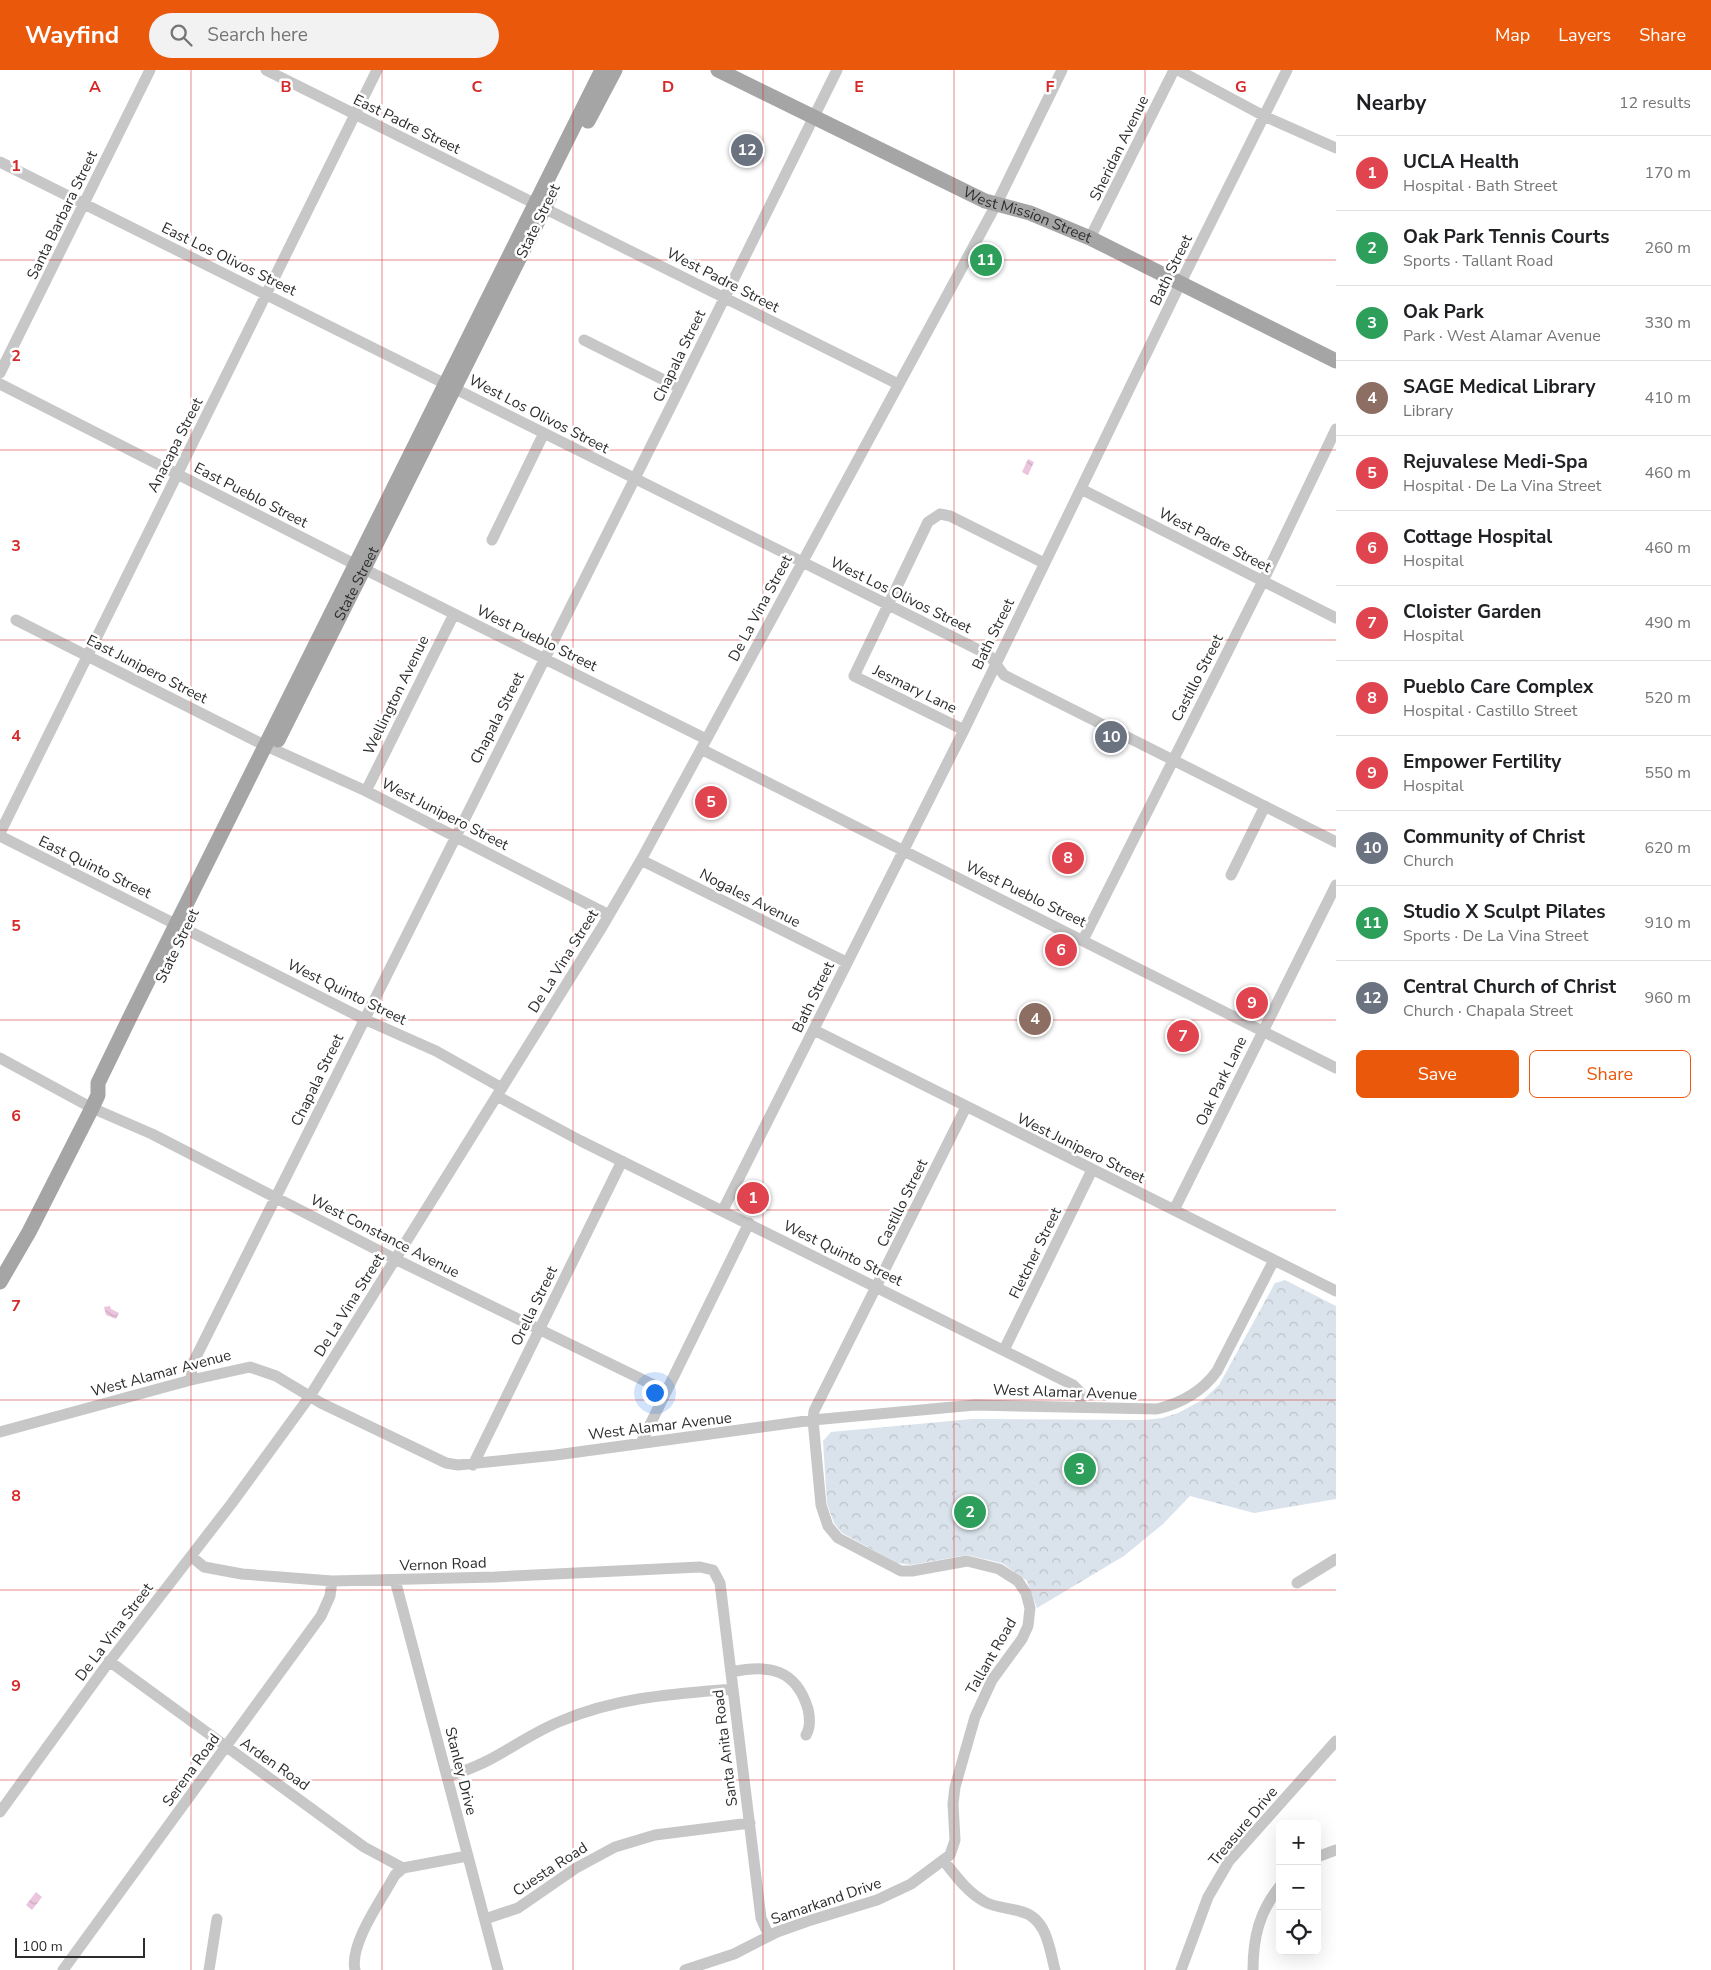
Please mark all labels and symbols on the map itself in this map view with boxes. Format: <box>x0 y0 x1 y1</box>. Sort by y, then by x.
text: A <box>89 76 101 98</box>
text: B <box>280 76 292 98</box>
text: C <box>472 76 483 98</box>
text: D <box>662 76 674 98</box>
text: E <box>854 76 864 98</box>
text: F <box>1046 76 1055 98</box>
text: G <box>1235 76 1247 98</box>
street label: East Padre Street <box>350 89 464 159</box>
street label: Sheridan Avenue <box>1085 92 1153 204</box>
pin: 12 <box>731 131 763 169</box>
street label: Santa Barbara Street <box>22 147 102 283</box>
text: 1 <box>11 155 21 177</box>
street label: State Street <box>511 180 565 261</box>
street label: West Mission Street <box>960 182 1095 248</box>
street label: East Los Olivos Street <box>158 218 300 301</box>
street label: Bath Street <box>1145 231 1197 309</box>
pin: 11 <box>970 241 1002 279</box>
street label: West Padre Street <box>663 243 783 317</box>
street label: Chapala Street <box>648 306 710 406</box>
text: 2 <box>11 345 21 367</box>
street label: West Los Olivos Street <box>466 370 613 458</box>
street label: Anacapa Street <box>143 394 208 496</box>
street label: East Pueblo Street <box>191 458 312 533</box>
street label: West Padre Street <box>1155 503 1275 577</box>
text: 3 <box>11 535 21 557</box>
street label: State Street <box>329 542 384 624</box>
street label: De La Vina Street <box>723 551 797 665</box>
street label: West Los Olivos Street <box>827 552 976 638</box>
street label: Bath Street <box>967 595 1019 673</box>
street label: West Pueblo Street <box>473 600 601 676</box>
street label: East Junipero Street <box>83 630 212 708</box>
street label: Castillo Street <box>1166 630 1228 725</box>
street label: Wellington Avenue <box>358 632 434 758</box>
street label: Jesmary Lane <box>869 660 960 718</box>
street label: Chapala Street <box>465 668 529 767</box>
pin: 10 <box>1095 718 1127 756</box>
text: 4 <box>11 725 21 747</box>
street label: West Junipero Street <box>378 773 513 855</box>
pin: 5 <box>695 783 727 821</box>
street label: East Quinto Street <box>35 831 155 903</box>
pin: 8 <box>1052 839 1084 877</box>
street label: West Pueblo Street <box>962 856 1090 932</box>
street label: Nogales Avenue <box>696 864 804 932</box>
street label: State Street <box>150 905 204 986</box>
street label: De La Vina Street <box>523 905 603 1016</box>
text: 5 <box>11 915 21 937</box>
pin: 6 <box>1045 931 1077 969</box>
street label: West Quinto Street <box>284 955 411 1030</box>
street label: Bath Street <box>787 958 839 1036</box>
pin: 9 <box>1236 984 1268 1022</box>
pin: 4 <box>1019 1000 1051 1038</box>
pin: 7 <box>1167 1017 1199 1055</box>
street label: Chapala Street <box>286 1030 348 1130</box>
street label: Oak Park Lane <box>1191 1033 1251 1129</box>
text: 6 <box>11 1105 21 1127</box>
street label: West Junipero Street <box>1014 1108 1149 1188</box>
street label: Castillo Street <box>872 1155 932 1250</box>
pin: 1 <box>737 1179 769 1217</box>
street label: West Constance Avenue <box>307 1190 463 1282</box>
street label: Fletcher Street <box>1004 1203 1066 1302</box>
street label: West Quinto Street <box>780 1216 907 1291</box>
street label: De La Vina Street <box>309 1249 389 1360</box>
street label: Orella Street <box>506 1262 562 1349</box>
text: 7 <box>11 1295 21 1317</box>
street label: West Alamar Avenue <box>89 1345 233 1401</box>
street label: West Alamar Avenue <box>993 1379 1137 1405</box>
your location <box>642 1380 668 1406</box>
street label: West Alamar Avenue <box>587 1407 733 1445</box>
pin: 3 <box>1064 1450 1096 1488</box>
text: 8 <box>11 1485 21 1507</box>
pin: 2 <box>954 1493 986 1531</box>
street label: Vernon Road <box>398 1552 487 1576</box>
street label: De La Vina Street <box>71 1578 158 1685</box>
street label: Tallant Road <box>961 1614 1021 1698</box>
text: 9 <box>11 1675 21 1697</box>
street label: Santa Anita Road <box>708 1688 742 1808</box>
street label: Stanley Drive <box>440 1725 482 1817</box>
street label: Serena Road <box>158 1729 224 1811</box>
street label: Arden Road <box>236 1733 314 1795</box>
street label: Treasure Drive <box>1204 1782 1282 1870</box>
street label: Cuesta Road <box>509 1837 591 1901</box>
street label: Samarkand Drive <box>768 1873 884 1929</box>
scale bar <box>15 1935 145 1958</box>

